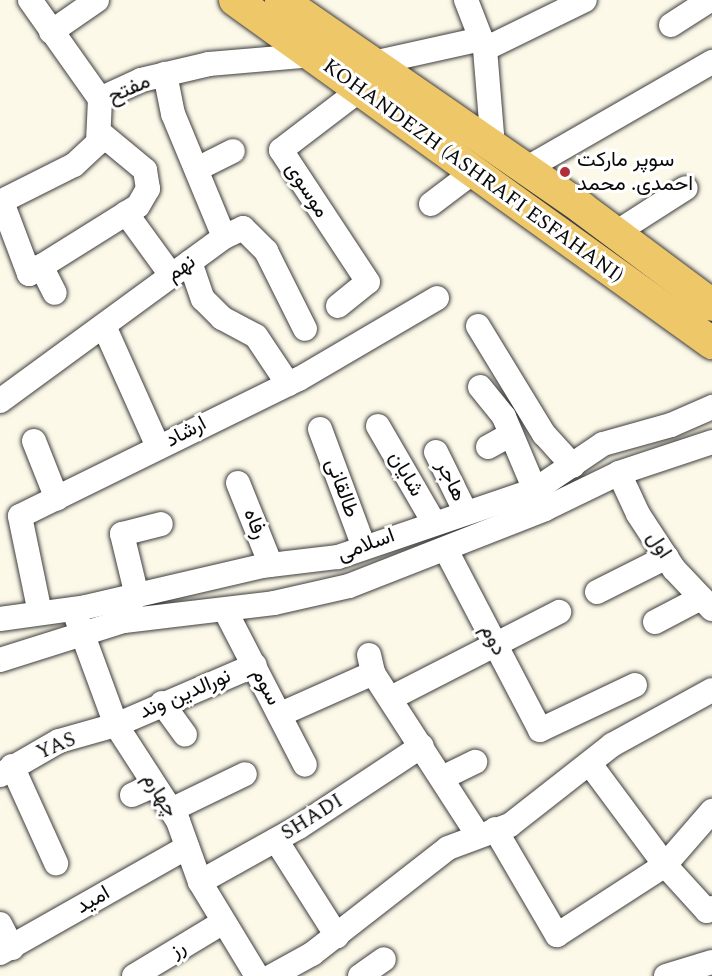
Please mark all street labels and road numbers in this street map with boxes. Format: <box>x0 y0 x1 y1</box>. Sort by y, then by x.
street label: KOHANDEZH (ASHRAFI ESFAHANI) <box>318 53 628 289</box>
street label: مفتح <box>104 69 154 109</box>
street label: موسوی <box>280 157 334 223</box>
street label: نهم <box>162 249 200 287</box>
street label: ارشاد <box>161 411 211 453</box>
street label: شایان <box>383 447 429 501</box>
street label: طالقانی <box>320 455 364 521</box>
street label: هاجر <box>430 456 472 506</box>
street label: رفاه <box>238 505 272 543</box>
street label: اسلامی <box>334 523 398 567</box>
street label: اول <box>641 527 677 563</box>
street label: دوم <box>474 620 512 660</box>
street label: نورالدین وند <box>135 663 235 725</box>
street label: سوم <box>246 664 286 710</box>
street label: YAS <box>33 727 79 765</box>
street label: چهارم <box>136 768 184 822</box>
street label: SHADI <box>276 788 348 846</box>
street label: امید <box>72 880 114 920</box>
street label: رز <box>165 935 191 963</box>

